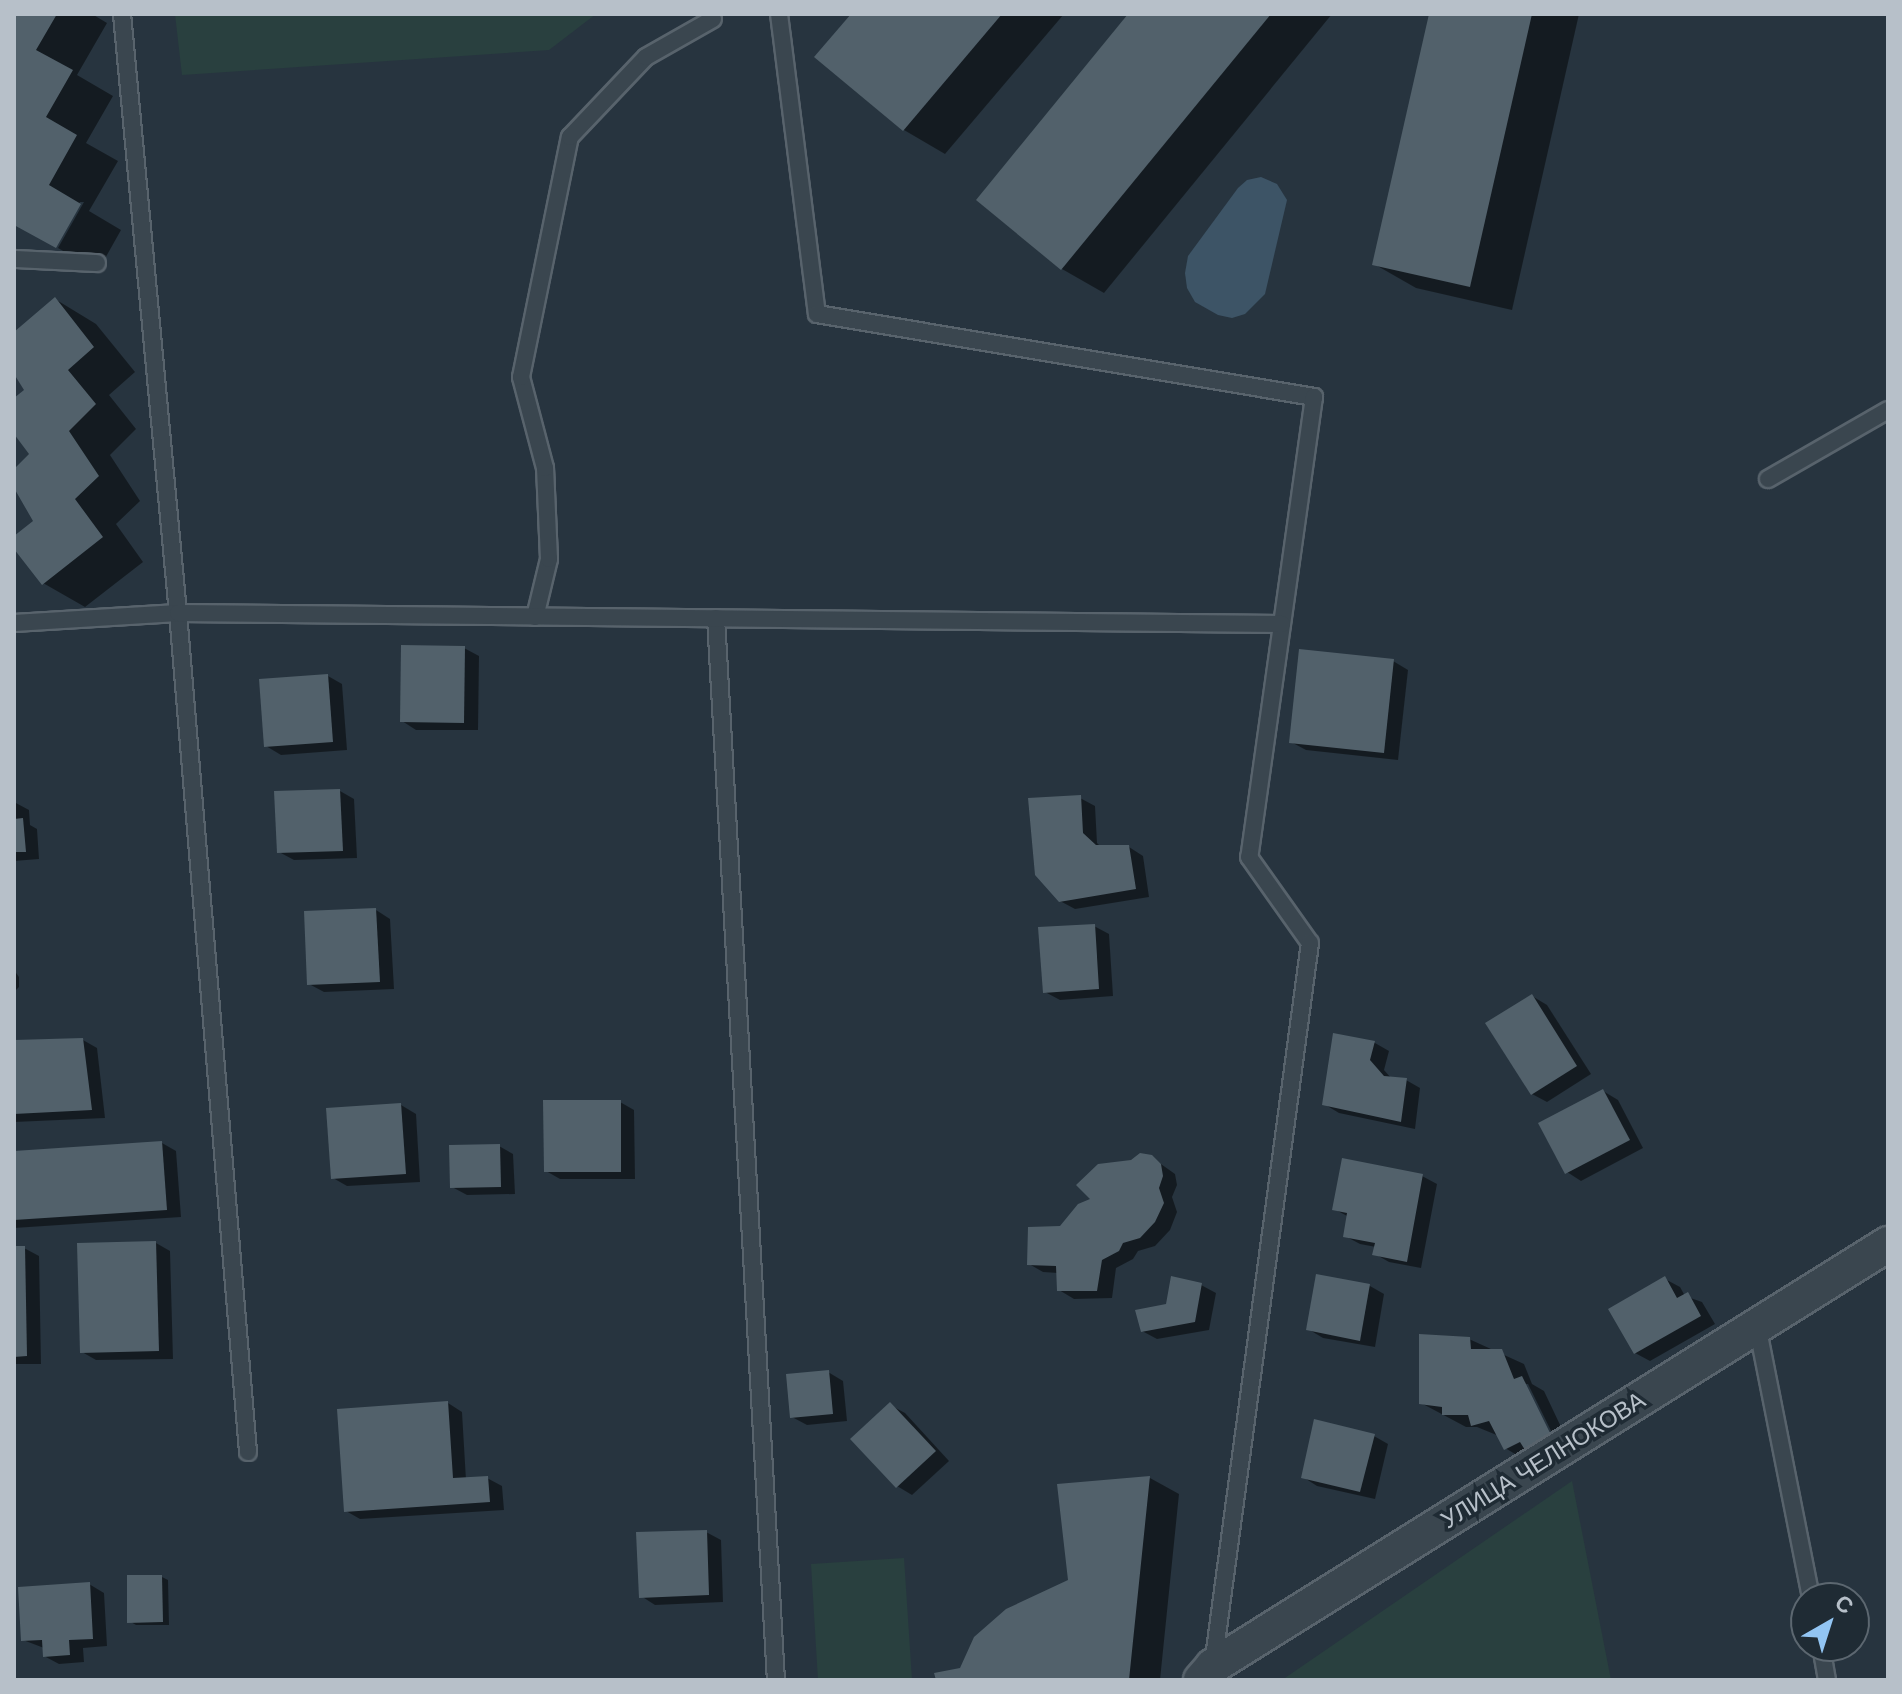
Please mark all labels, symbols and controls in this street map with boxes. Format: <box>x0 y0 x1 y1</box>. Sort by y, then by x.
street label: УЛИЦА ЧЕЛНОКОВА <box>1436 1385 1650 1535</box>
north arrow <box>1790 1582 1870 1662</box>
text: С <box>1830 1590 1858 1619</box>

